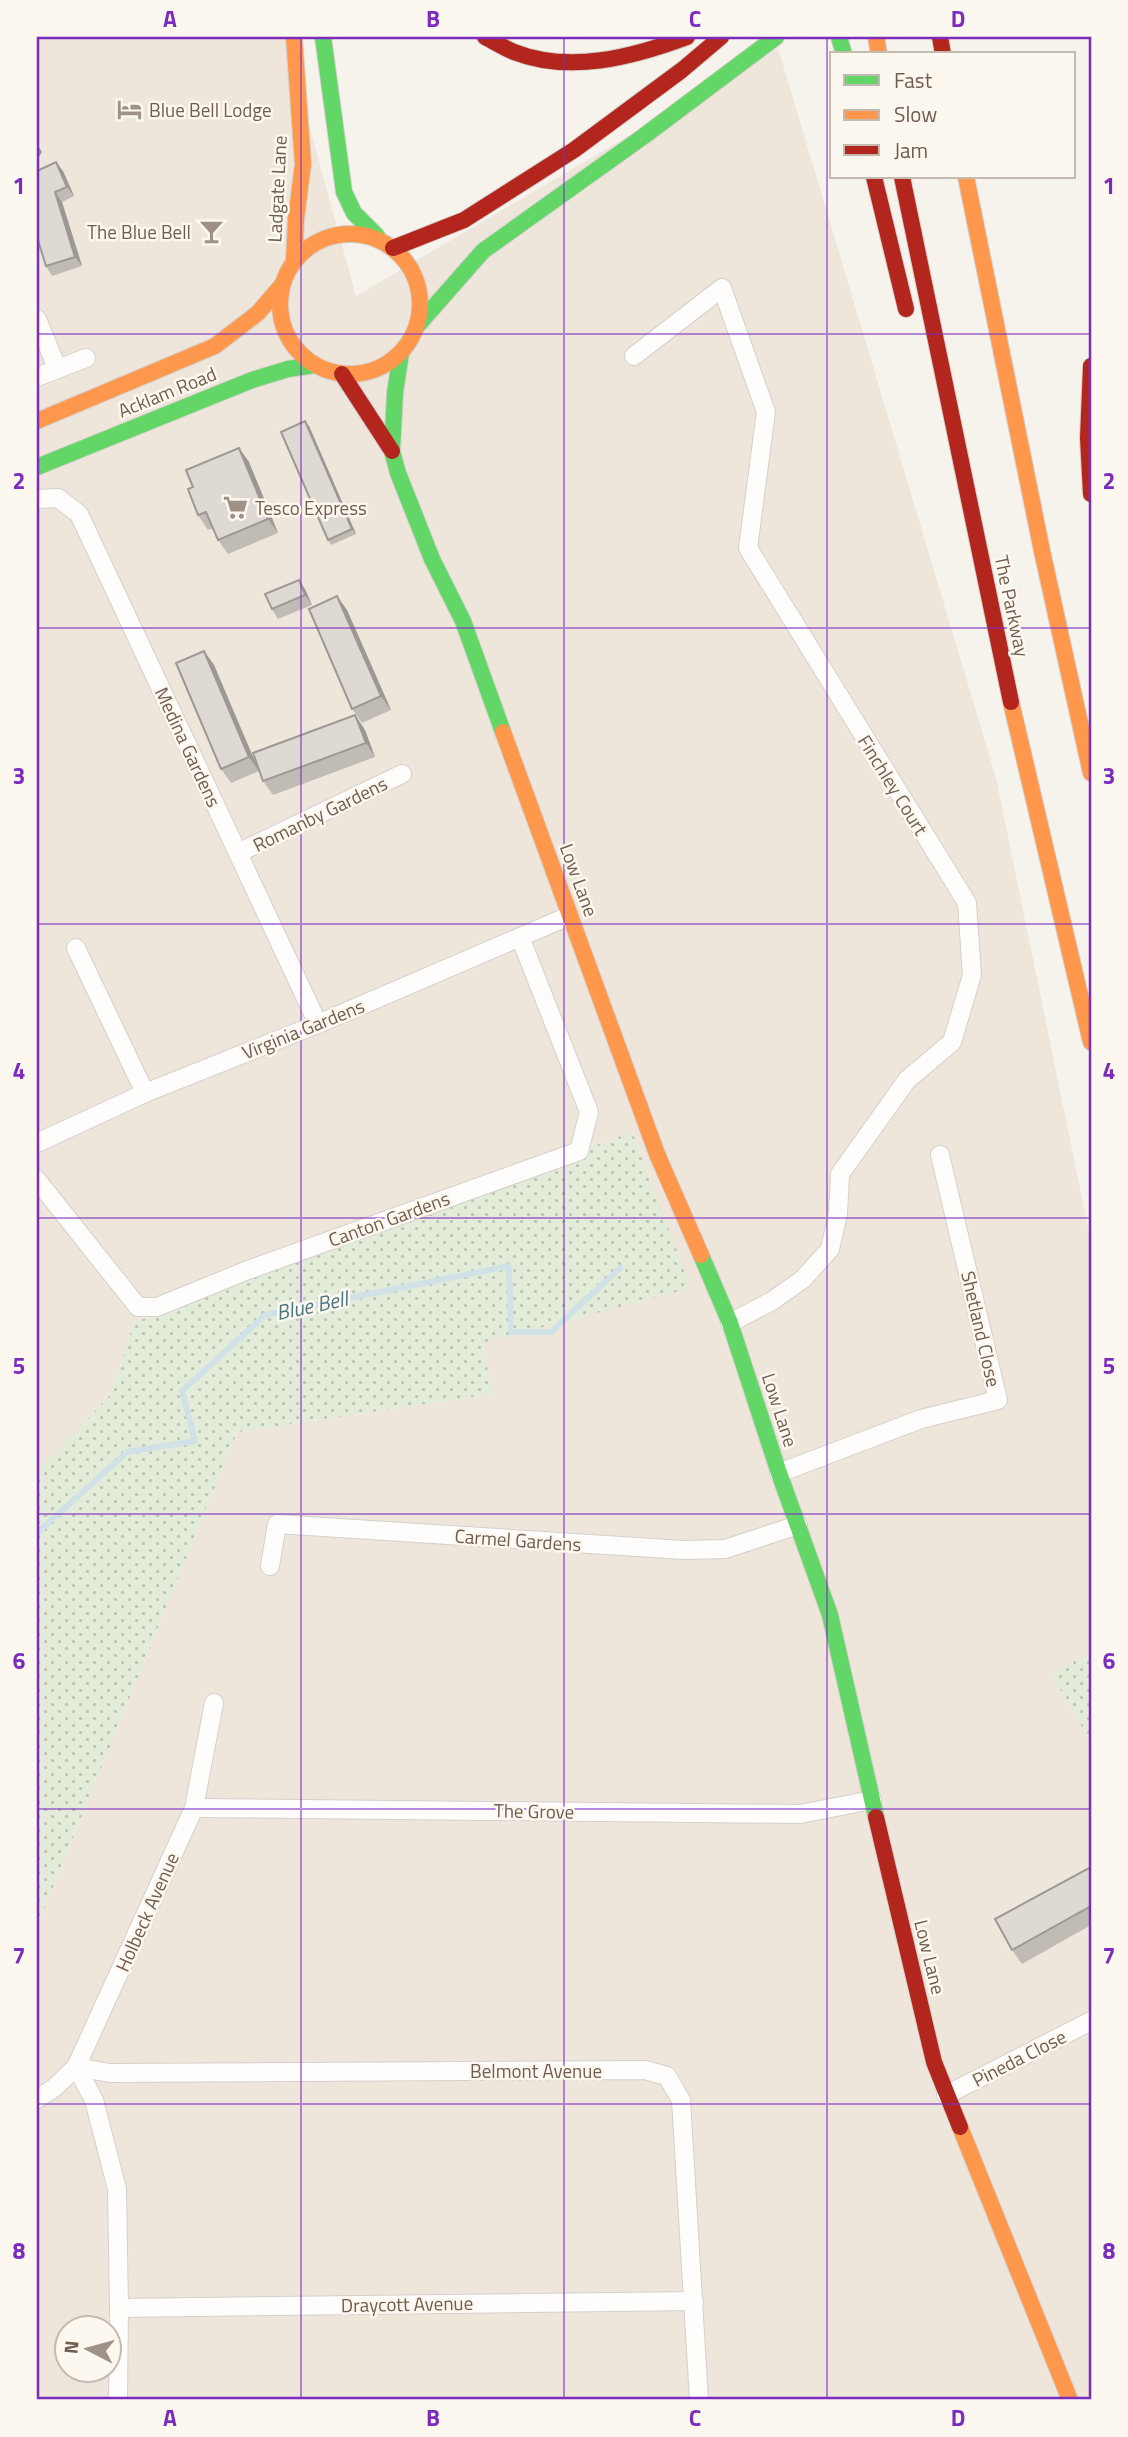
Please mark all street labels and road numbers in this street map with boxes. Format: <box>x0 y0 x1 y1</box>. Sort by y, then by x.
street label: Ladgate Lane <box>259 135 294 243</box>
street label: Acklam Road <box>113 359 220 424</box>
street label: The Parkway <box>988 552 1037 659</box>
street label: Medina Gardens <box>148 682 229 812</box>
street label: Finchley Court <box>851 729 936 841</box>
street label: Romanby Gardens <box>248 768 392 859</box>
street label: Low Lane <box>553 839 606 921</box>
street label: Virginia Gardens <box>237 991 369 1066</box>
street label: Canton Gardens <box>324 1183 454 1254</box>
street label: Shetland Close <box>954 1268 1009 1390</box>
street label: Low Lane <box>755 1369 806 1450</box>
street label: Carmel Gardens <box>454 1521 582 1558</box>
street label: The Grove <box>494 1795 574 1826</box>
street label: Holbeck Avenue <box>107 1848 186 1976</box>
street label: Low Lane <box>907 1916 954 1997</box>
street label: Pineda Close <box>967 2021 1071 2094</box>
street label: Belmont Avenue <box>470 2056 602 2085</box>
street label: Draycott Avenue <box>341 2288 473 2319</box>

